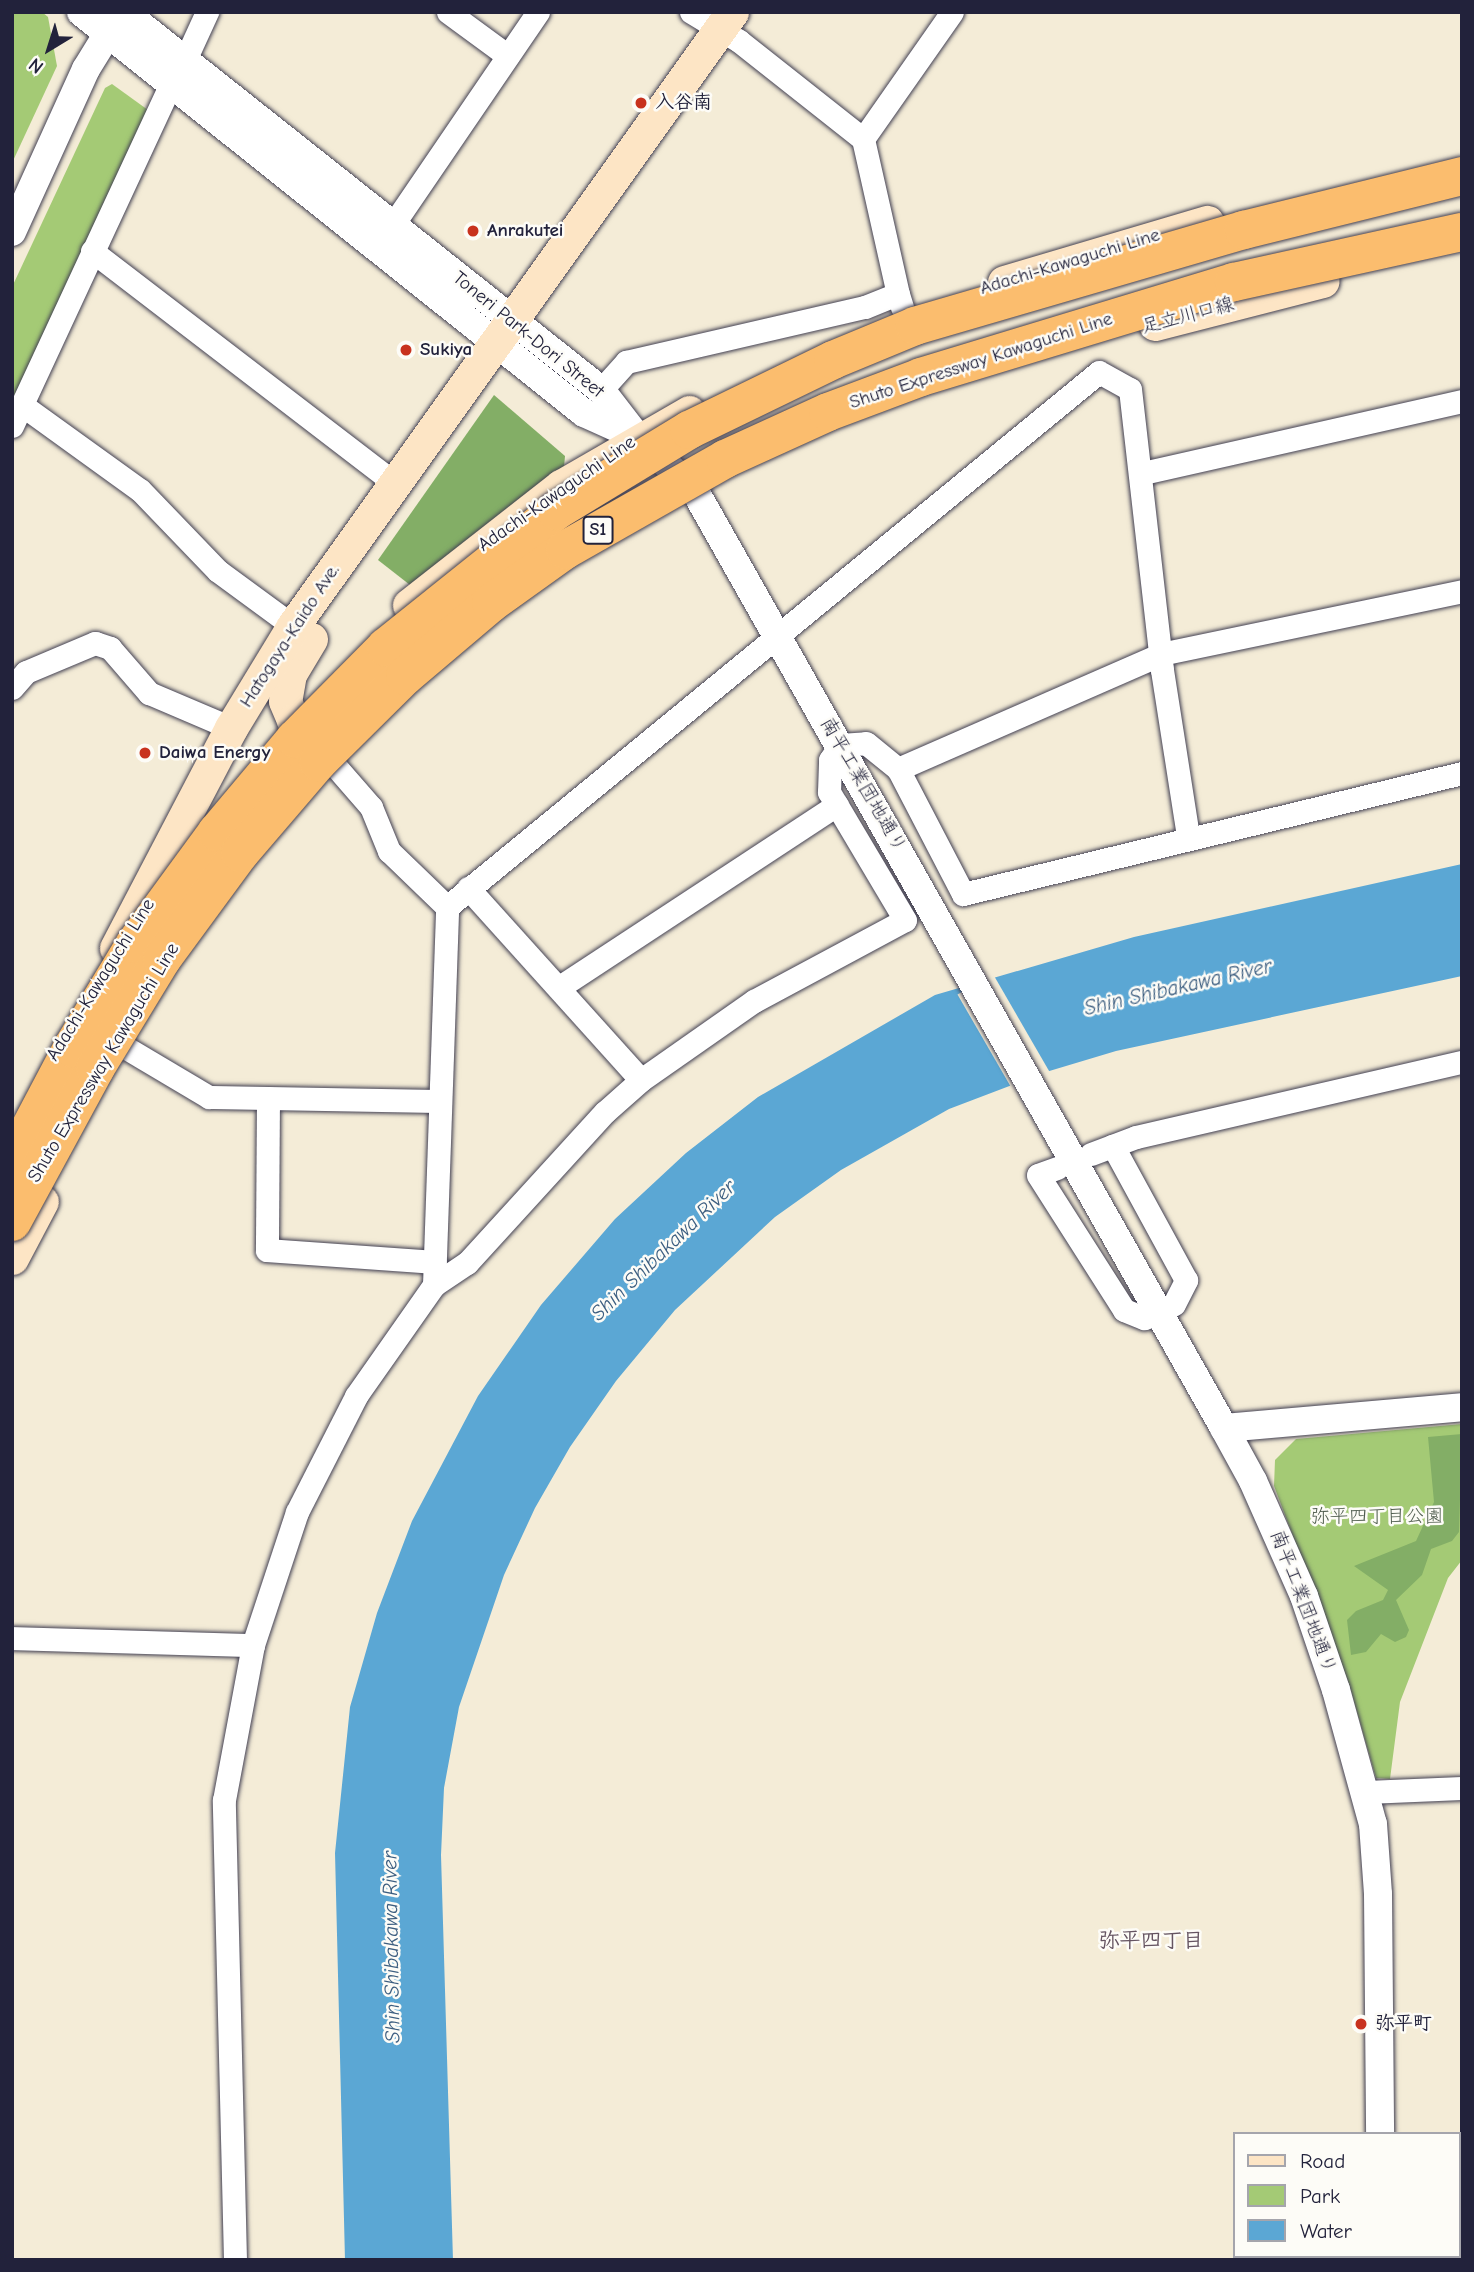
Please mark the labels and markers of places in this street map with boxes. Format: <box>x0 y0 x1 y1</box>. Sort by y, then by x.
place label: 入谷南 <box>655 92 712 114</box>
marker: 入谷南 <box>633 95 649 111</box>
place label: Anrakutei <box>487 220 563 242</box>
marker: Anrakutei <box>465 223 481 239</box>
place label: Sukiya <box>420 339 472 361</box>
marker: Sukiya <box>398 342 414 358</box>
place label: Daiwa Energy <box>159 742 270 764</box>
marker: Daiwa Energy <box>137 745 153 761</box>
place label: 弥平町 <box>1375 2013 1432 2035</box>
marker: 弥平町 <box>1353 2016 1369 2032</box>

